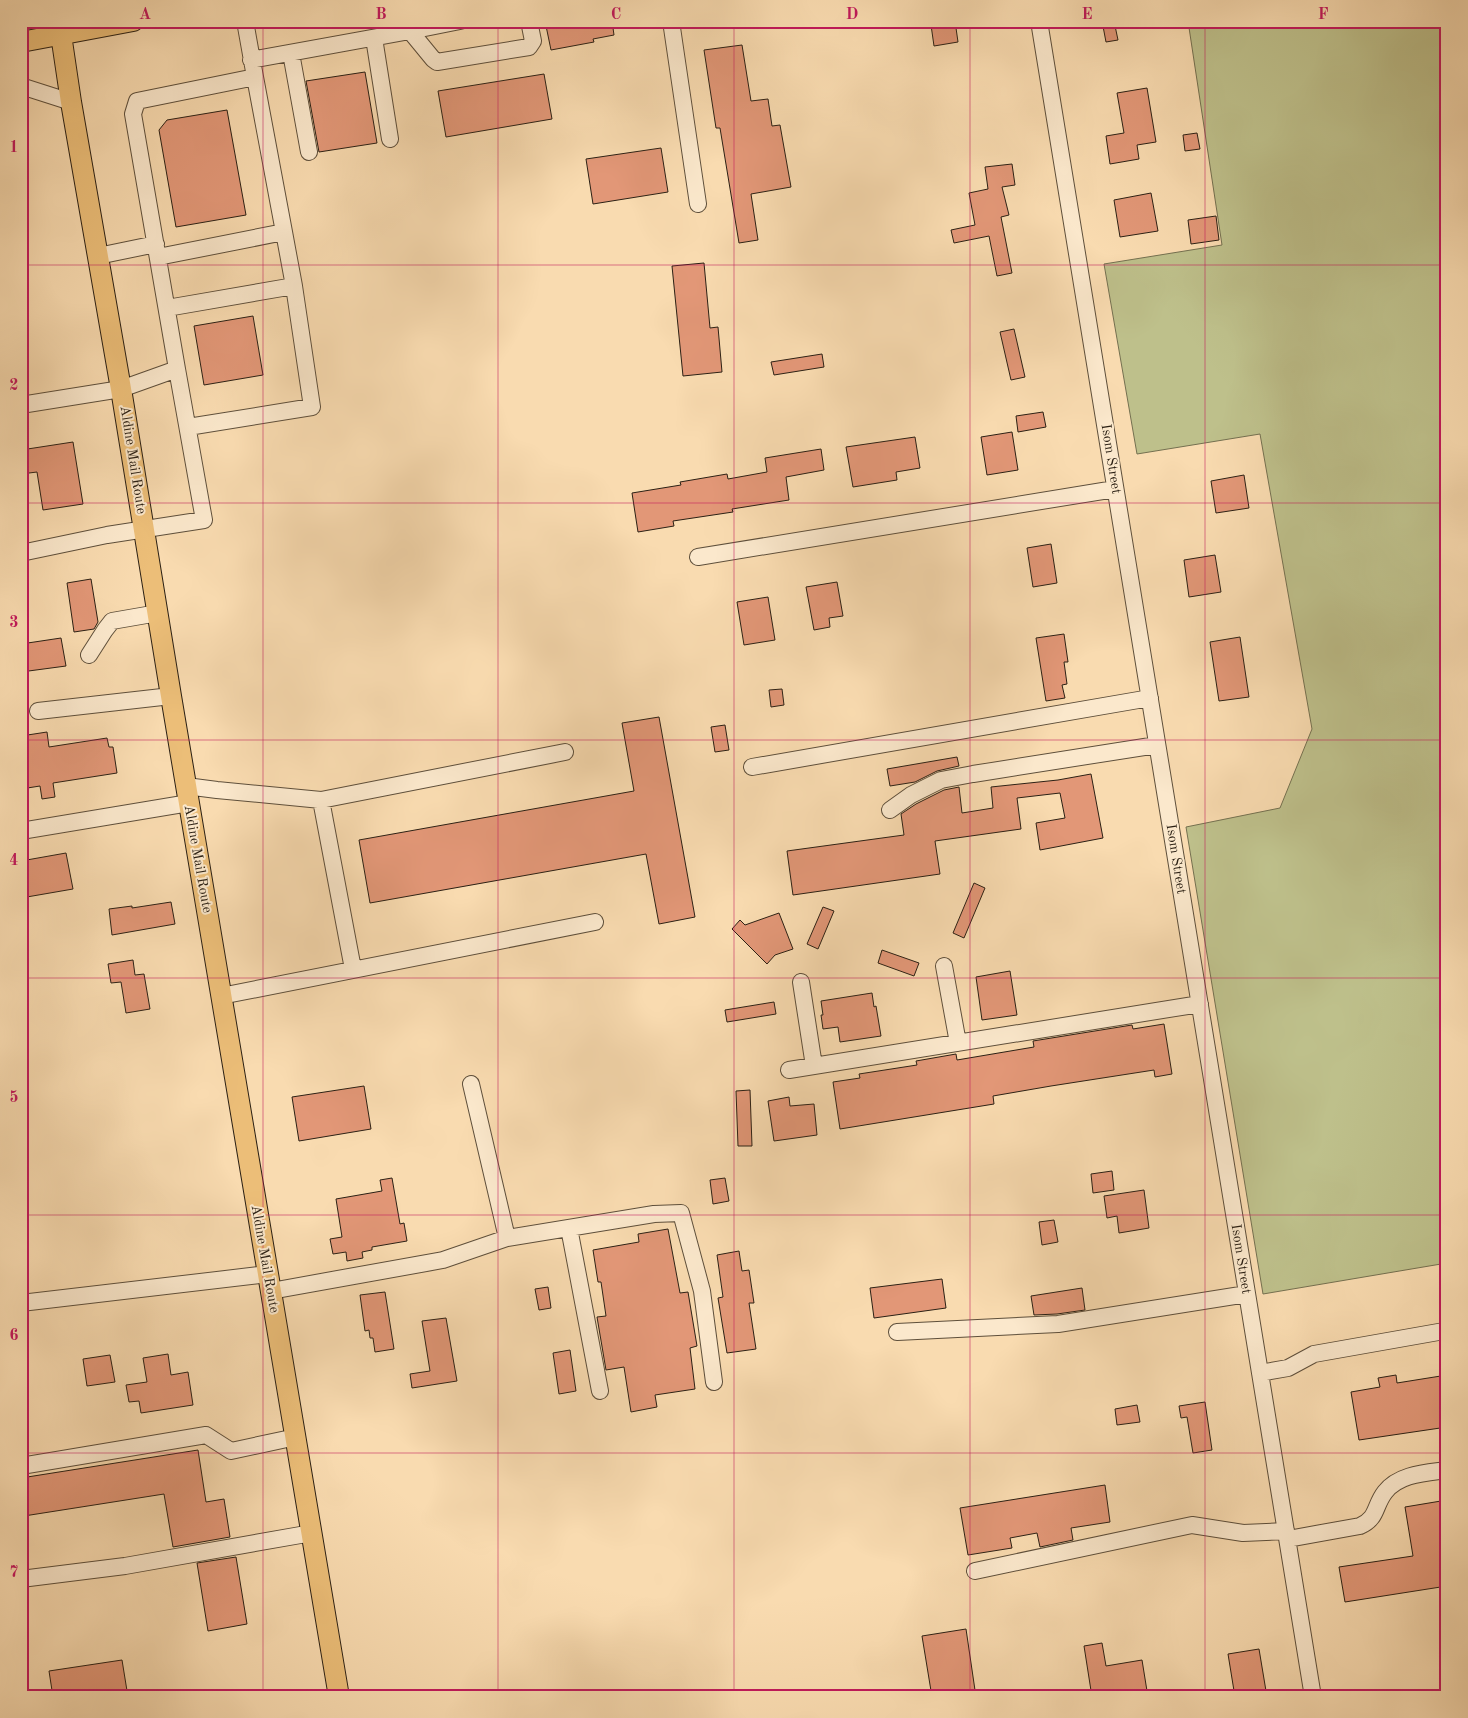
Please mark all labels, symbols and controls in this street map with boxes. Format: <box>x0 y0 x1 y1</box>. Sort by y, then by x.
text: A <box>139 7 151 23</box>
text: B <box>375 7 387 23</box>
text: C <box>611 7 621 23</box>
text: D <box>846 7 858 23</box>
text: E <box>1081 7 1093 23</box>
text: F <box>1318 7 1329 23</box>
text: 1 <box>9 140 19 156</box>
text: 2 <box>9 378 19 394</box>
street label: Aldine Mail Route <box>118 405 148 515</box>
street label: Isom Street <box>1099 423 1123 495</box>
text: 3 <box>9 615 19 631</box>
street label: Aldine Mail Route <box>182 804 214 914</box>
street label: Isom Street <box>1164 823 1188 895</box>
text: 4 <box>9 853 19 869</box>
text: 5 <box>9 1090 19 1106</box>
street label: Aldine Mail Route <box>249 1204 281 1314</box>
street label: Isom Street <box>1229 1223 1253 1295</box>
text: 6 <box>9 1328 19 1344</box>
text: 7 <box>9 1565 19 1581</box>

